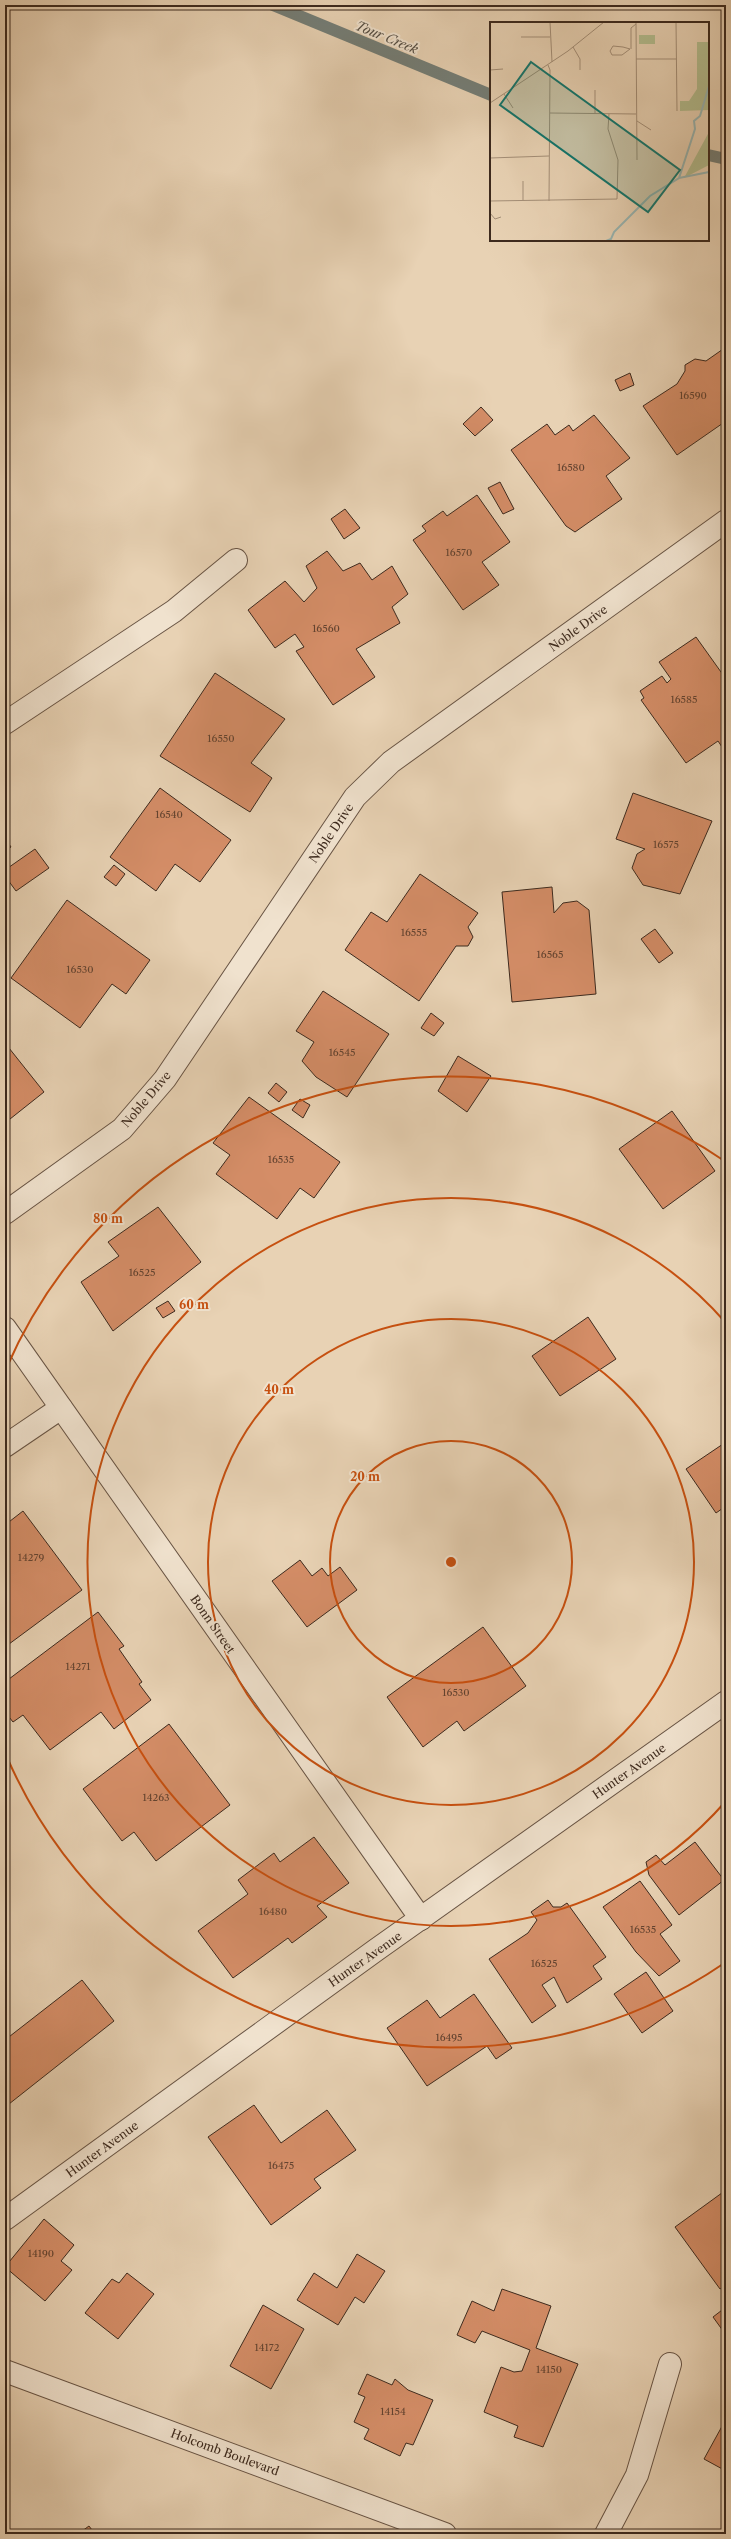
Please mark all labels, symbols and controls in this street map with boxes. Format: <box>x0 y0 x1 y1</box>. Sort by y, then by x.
water label: Tour Creek <box>353 17 421 57</box>
inset map <box>490 22 709 241</box>
house number: 16590 <box>679 389 707 402</box>
house number: 16580 <box>557 461 585 474</box>
house number: 16570 <box>446 546 472 559</box>
street label: Noble Drive <box>546 602 610 654</box>
house number: 16560 <box>312 622 340 635</box>
house number: 16585 <box>671 693 697 706</box>
house number: 16550 <box>207 732 235 745</box>
street label: Noble Drive <box>306 800 357 866</box>
house number: 16540 <box>155 808 183 821</box>
house number: 16575 <box>653 838 679 851</box>
house number: 16555 <box>401 926 427 939</box>
house number: 16565 <box>537 948 563 961</box>
house number: 16530 <box>66 963 94 976</box>
house number: 16545 <box>329 1046 355 1059</box>
street label: Noble Drive <box>118 1068 174 1130</box>
house number: 16535 <box>268 1153 294 1166</box>
text: 80 m <box>93 1211 123 1226</box>
house number: 16525 <box>129 1266 155 1279</box>
text: 60 m <box>179 1297 209 1312</box>
text: 40 m <box>264 1382 294 1397</box>
text: 20 m <box>350 1469 380 1484</box>
house number: 14279 <box>18 1551 44 1564</box>
centre of rings <box>444 1555 458 1569</box>
street label: Bonn Street <box>187 1592 239 1657</box>
house number: 14271 <box>66 1660 91 1673</box>
house number: 16530 <box>442 1686 470 1699</box>
street label: Hunter Avenue <box>589 1740 669 1802</box>
house number: 14263 <box>142 1791 170 1804</box>
house number: 16480 <box>259 1905 287 1918</box>
house number: 16535 <box>630 1923 656 1936</box>
street label: Hunter Avenue <box>325 1928 405 1990</box>
house number: 16525 <box>531 1957 557 1970</box>
house number: 16495 <box>435 2031 463 2044</box>
street label: Hunter Avenue <box>63 2117 141 2180</box>
house number: 16475 <box>268 2159 294 2172</box>
house number: 14190 <box>28 2247 54 2260</box>
house number: 14172 <box>255 2341 280 2354</box>
house number: 14150 <box>536 2363 562 2376</box>
house number: 14154 <box>380 2405 406 2418</box>
street label: Holcomb Boulevard <box>169 2425 282 2479</box>

